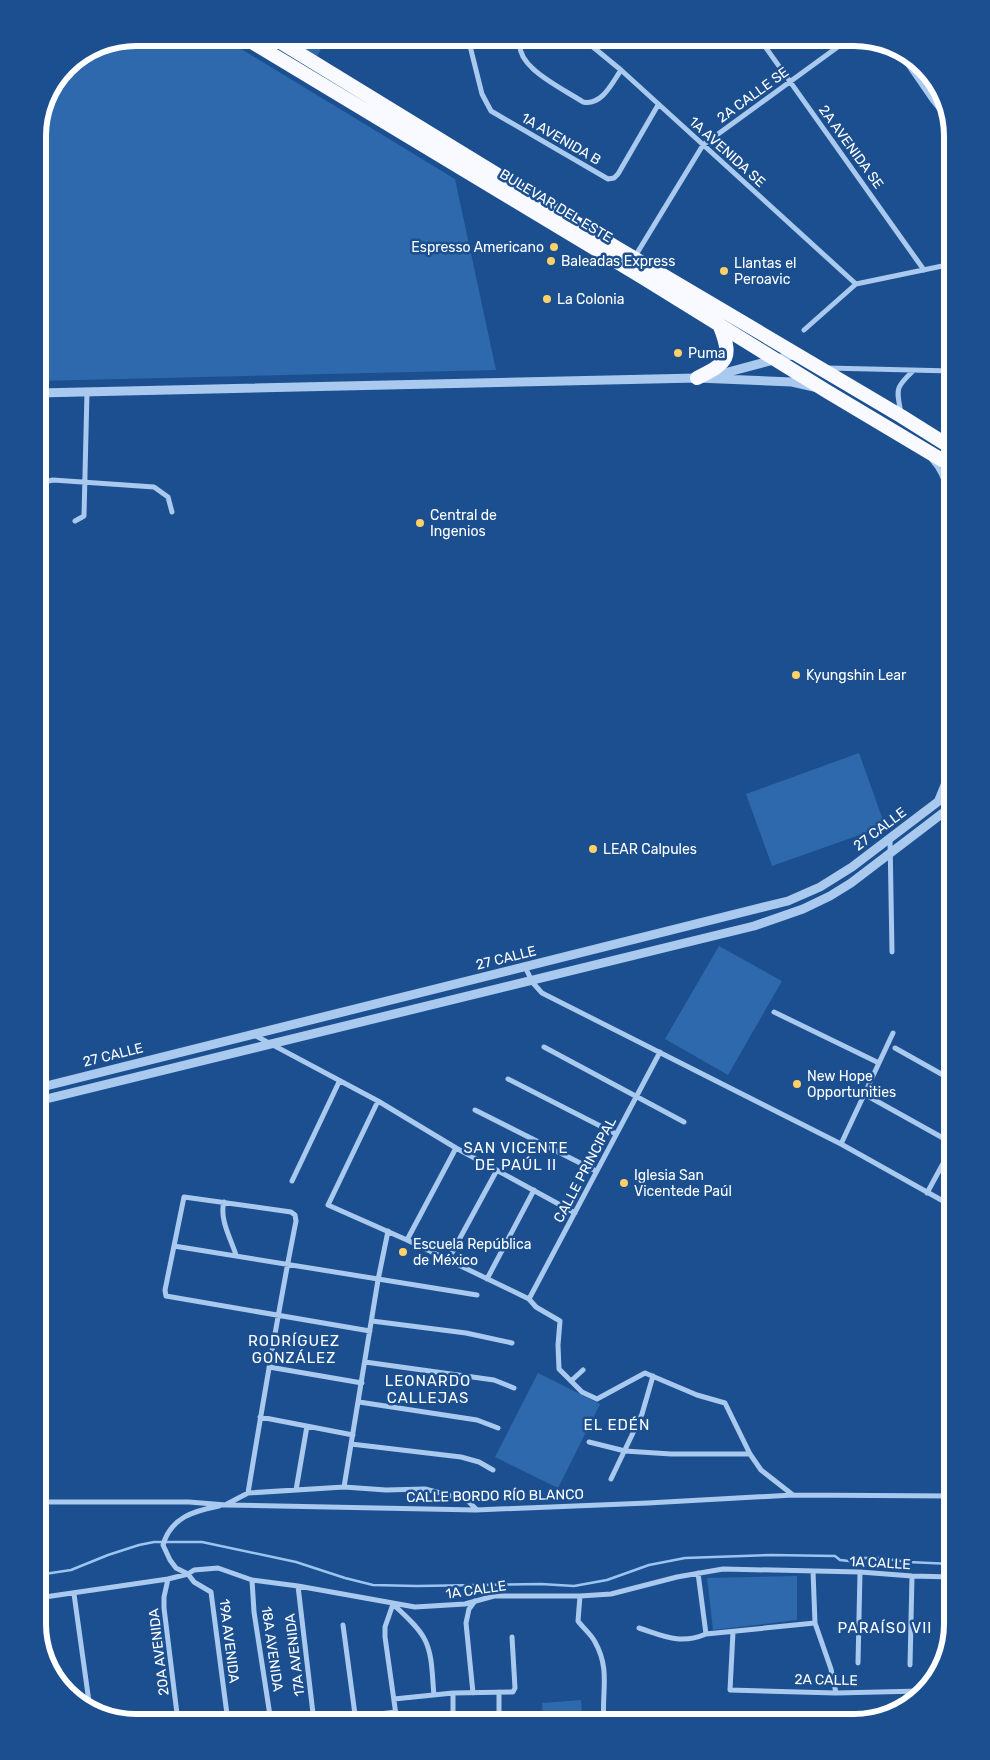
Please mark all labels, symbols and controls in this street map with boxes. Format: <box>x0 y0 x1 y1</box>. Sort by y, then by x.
street label: 2A CALLE SE <box>714 63 792 127</box>
street label: 2A AVENIDA SE <box>815 102 887 192</box>
street label: 1A AVENIDA B <box>518 109 604 169</box>
street label: 1A AVENIDA SE <box>685 113 769 191</box>
street label: BULEVAR DEL ESTE <box>496 166 616 246</box>
place label: Espresso Americano <box>411 239 544 256</box>
marker: Espresso Americano <box>548 241 560 253</box>
place label: Baleadas Express <box>561 253 675 270</box>
marker: Baleadas Express <box>545 255 557 267</box>
place label: Llantas el Peroavic <box>734 255 796 288</box>
marker: Llantas el Peroavic <box>718 265 730 277</box>
place label: La Colonia <box>557 291 624 308</box>
marker: La Colonia <box>541 293 553 305</box>
place label: Puma <box>688 345 726 362</box>
marker: Puma <box>672 347 684 359</box>
place label: Central de Ingenios <box>430 507 497 540</box>
marker: Central de Ingenios <box>414 517 426 529</box>
place label: Kyungshin Lear <box>806 667 907 684</box>
marker: Kyungshin Lear <box>790 669 802 681</box>
street label: 27 CALLE <box>850 804 910 854</box>
place label: LEAR Calpules <box>603 841 697 858</box>
marker: LEAR Calpules <box>587 843 599 855</box>
street label: 27 CALLE <box>474 942 538 974</box>
street label: 27 CALLE <box>81 1039 145 1071</box>
place label: New Hope Opportunities <box>807 1068 896 1101</box>
marker: New Hope Opportunities <box>791 1078 803 1090</box>
street label: CALLE PRINCIPAL <box>550 1114 620 1226</box>
district label: SAN VICENTE DE PAÚL II <box>463 1139 569 1174</box>
place label: Iglesia San Vicentede Paúl <box>634 1167 732 1200</box>
marker: Iglesia San Vicentede Paúl <box>618 1177 630 1189</box>
place label: Escuela República de México <box>413 1236 531 1269</box>
marker: Escuela República de México <box>397 1246 409 1258</box>
district label: RODRÍGUEZ GONZÁLEZ <box>248 1332 340 1367</box>
district label: LEONARDO CALLEJAS <box>385 1372 471 1407</box>
district label: EL EDÉN <box>584 1416 650 1434</box>
street label: CALLE BORDO RÍO BLANCO <box>406 1485 584 1506</box>
street label: 1A CALLE <box>849 1553 911 1573</box>
street label: 1A CALLE <box>444 1577 508 1603</box>
street label: 19A AVENIDA <box>215 1598 243 1685</box>
street label: 18A AVENIDA <box>258 1605 286 1693</box>
street label: 20A AVENIDA <box>145 1607 173 1697</box>
street label: 17A AVENIDA <box>281 1612 309 1697</box>
district label: PARAÍSO VII <box>838 1619 932 1637</box>
street label: 2A CALLE <box>794 1671 858 1689</box>

